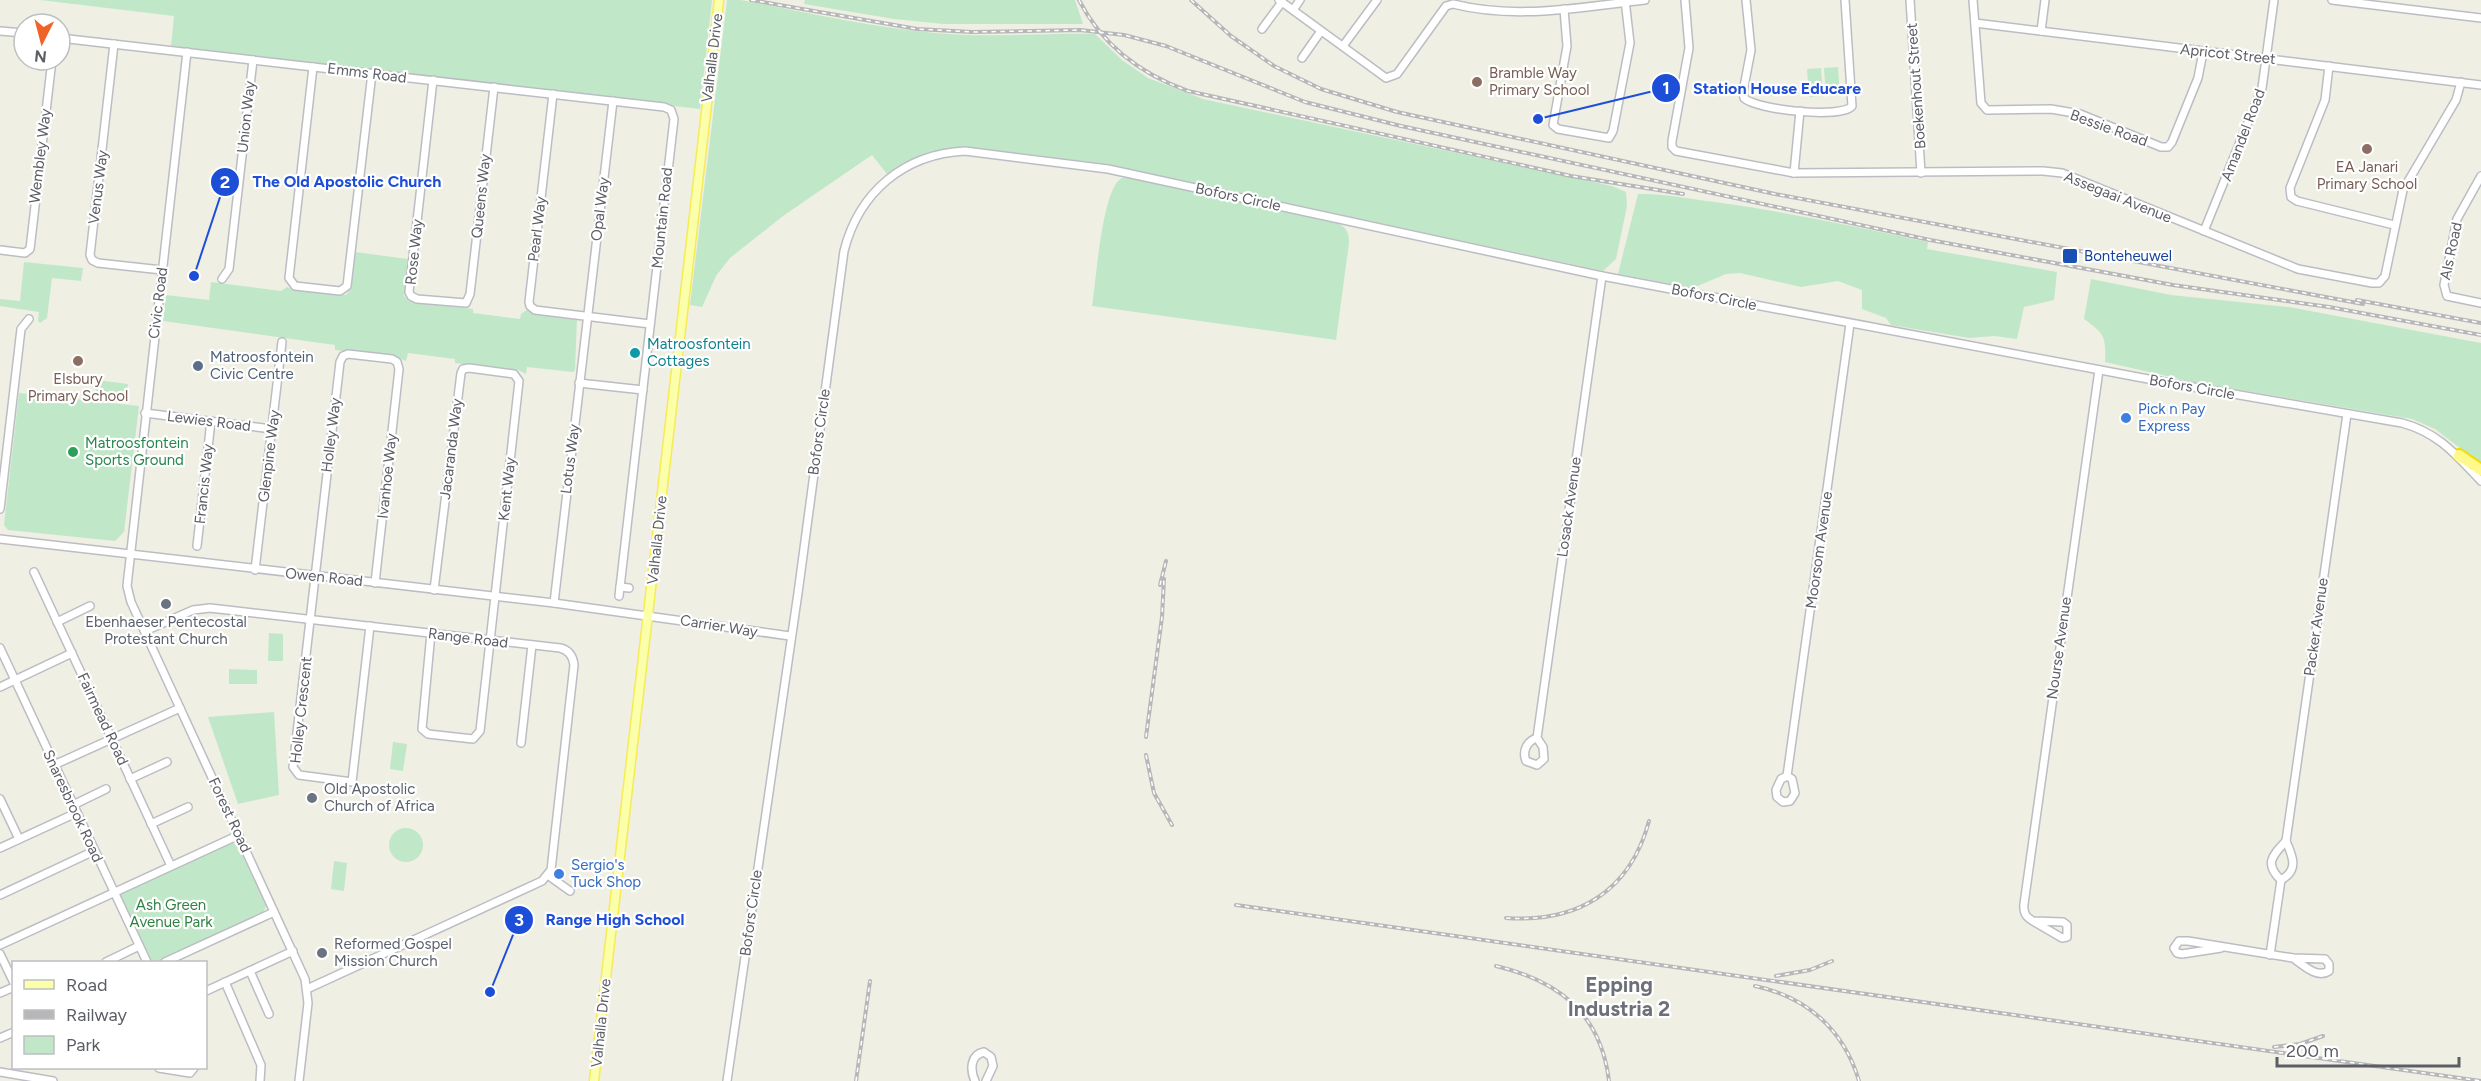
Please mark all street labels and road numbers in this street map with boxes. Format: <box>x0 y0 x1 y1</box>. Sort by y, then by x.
street label: Valhalla Drive <box>698 13 726 103</box>
street label: Boekenhout Street <box>1903 22 1929 150</box>
street label: Apricot Street <box>2179 40 2277 68</box>
street label: Emms Road <box>326 59 408 87</box>
street label: Union Way <box>233 80 259 154</box>
street label: Amandel Road <box>2217 86 2269 184</box>
street label: Bessie Road <box>2068 106 2150 150</box>
street label: Wembley Way <box>25 107 55 205</box>
street label: Venus Way <box>85 149 111 225</box>
street label: Queens Way <box>468 153 494 239</box>
street label: Mountain Road <box>648 167 676 269</box>
street label: Assegaai Avenue <box>2062 167 2174 227</box>
street label: Opal Way <box>587 176 613 242</box>
street label: Bofors Circle <box>1194 179 1282 215</box>
street label: Pearl Way <box>524 195 550 263</box>
street label: Rose Way <box>402 218 426 286</box>
street label: Als Road <box>2436 220 2466 282</box>
street label: Civic Road <box>145 266 171 340</box>
street label: Bofors Circle <box>1670 280 1758 314</box>
street label: Bofors Circle <box>2148 371 2236 403</box>
street label: Bofors Circle <box>804 388 834 476</box>
street label: Holley Way <box>317 396 345 474</box>
street label: Jacaranda Way <box>436 397 466 501</box>
street label: Lewies Road <box>166 407 252 435</box>
street label: Glenpine Way <box>254 409 284 503</box>
street label: Lotus Way <box>557 423 583 495</box>
street label: Ivanhoe Way <box>374 432 400 520</box>
street label: Francis Way <box>191 443 217 525</box>
street label: Kent Way <box>495 456 519 522</box>
street label: Losack Avenue <box>1553 456 1585 558</box>
street label: Moorsom Avenue <box>1802 490 1836 610</box>
street label: Valhalla Drive <box>643 495 671 585</box>
street label: Owen Road <box>284 564 364 590</box>
street label: Packer Avenue <box>2300 577 2332 677</box>
street label: Nourse Avenue <box>2043 596 2075 700</box>
street label: Carrier Way <box>679 611 759 641</box>
street label: Range Road <box>427 624 509 652</box>
street label: Holley Crescent <box>286 655 316 764</box>
street label: Fairmead Road <box>74 670 132 768</box>
street label: Snaresbrook Road <box>39 747 107 865</box>
street label: Forest Road <box>205 775 255 855</box>
street label: Bofors Circle <box>736 869 766 957</box>
street label: Valhalla Drive <box>587 978 615 1068</box>

